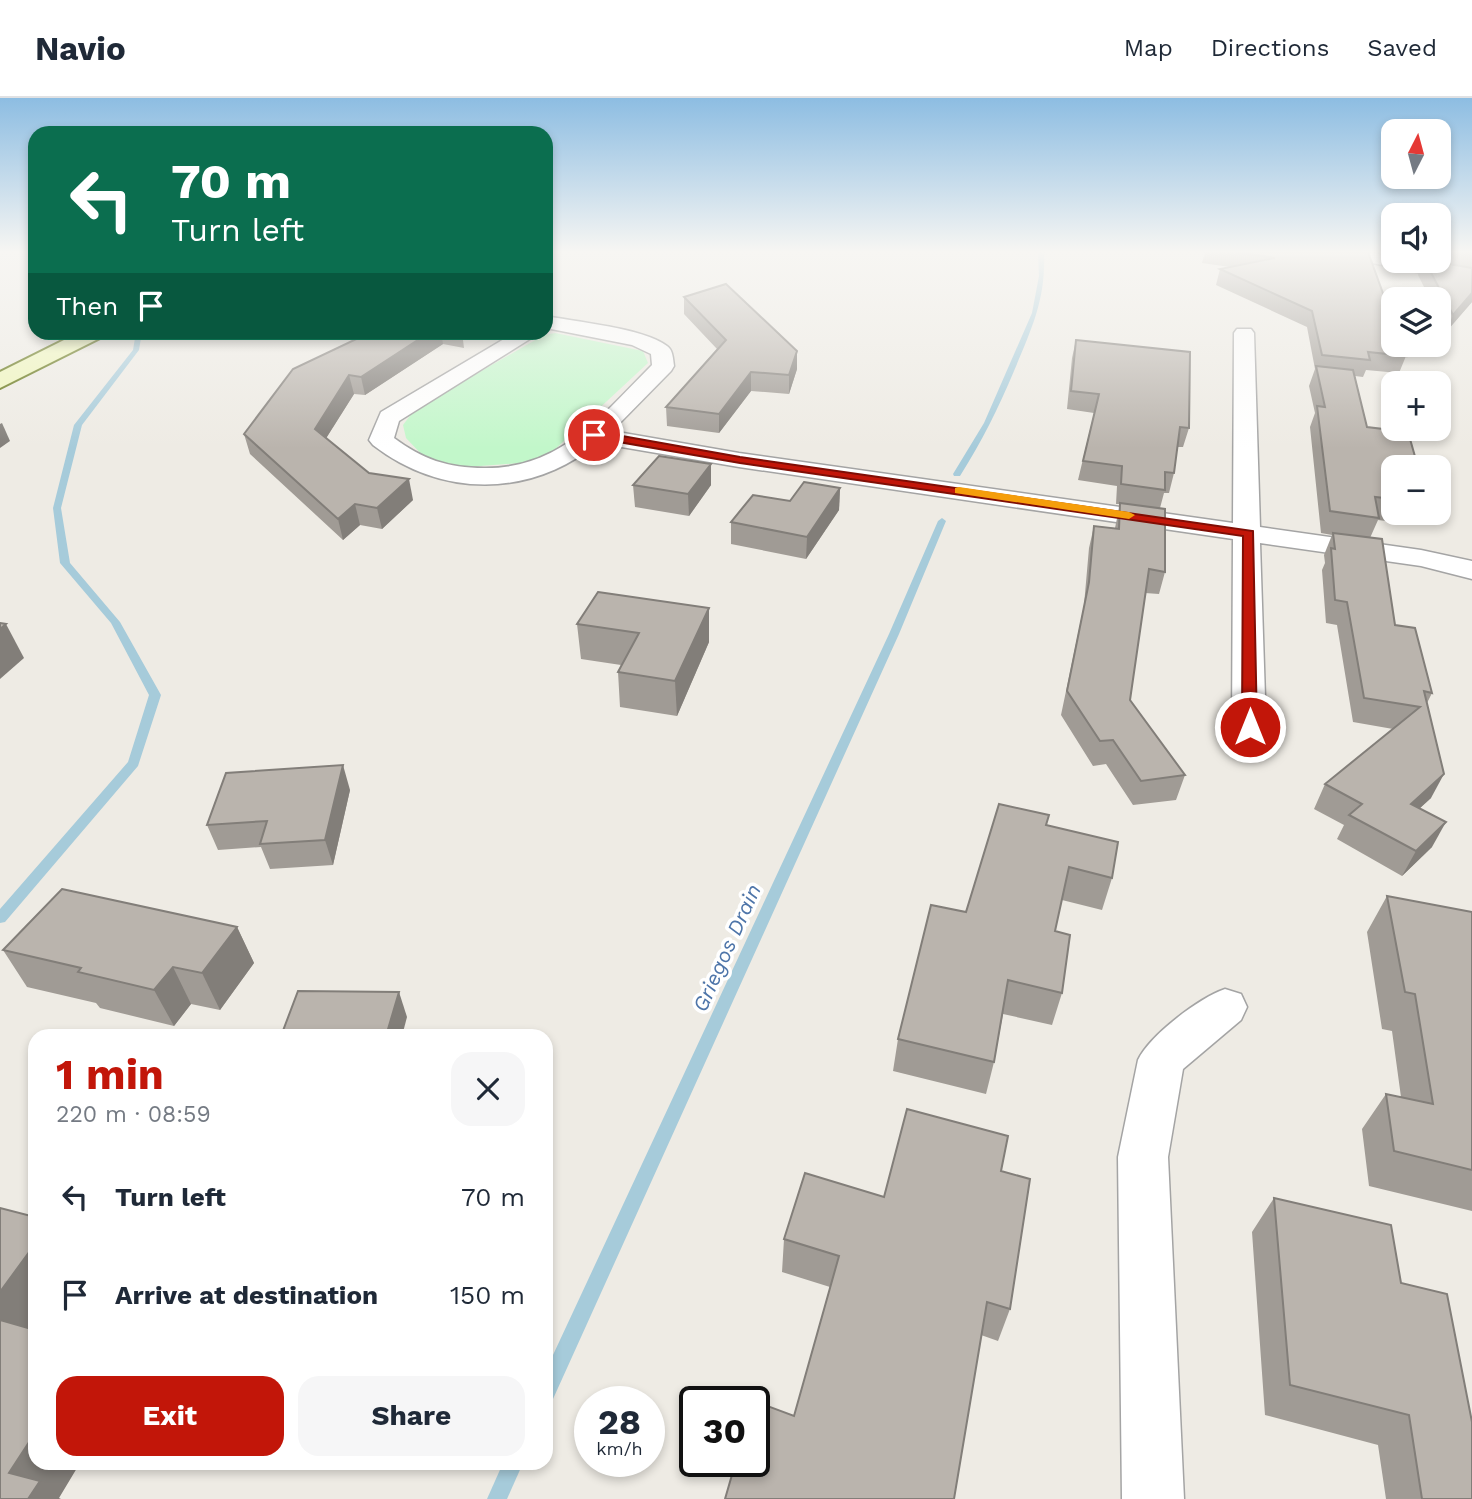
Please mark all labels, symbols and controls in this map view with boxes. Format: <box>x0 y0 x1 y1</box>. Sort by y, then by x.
text: Navio <box>35 29 126 68</box>
text: Map <box>1124 34 1173 62</box>
text: Directions <box>1211 34 1329 62</box>
text: Saved <box>1367 34 1437 62</box>
north arrow <box>1381 119 1451 189</box>
map controls <box>1381 119 1451 525</box>
text: 70 m <box>171 152 291 210</box>
icon: left <box>56 154 147 245</box>
button: sound <box>1381 203 1451 273</box>
text: Turn left <box>171 211 304 249</box>
icon: arrive <box>132 287 170 325</box>
button: layers <box>1381 287 1451 357</box>
text: Then <box>56 291 118 321</box>
button: + <box>1381 371 1451 441</box>
pin <box>564 405 624 465</box>
icon: arrive <box>575 416 613 454</box>
button: − <box>1381 455 1451 525</box>
position arrow <box>1213 690 1287 764</box>
water label: Griegos Drain <box>687 880 766 1016</box>
text: 1 min <box>56 1050 164 1099</box>
button: close <box>451 1052 525 1126</box>
text: 220 m · 08:59 <box>56 1101 211 1128</box>
icon: left <box>56 1178 94 1216</box>
text: Turn left <box>115 1182 226 1212</box>
text: 70 m <box>461 1182 525 1212</box>
icon: arrive <box>56 1276 94 1314</box>
text: Arrive at destination <box>115 1280 378 1310</box>
text: 150 m <box>450 1280 525 1310</box>
button: Exit <box>56 1376 284 1456</box>
button: Share <box>298 1376 525 1456</box>
speed limit sign: 30 <box>679 1386 770 1477</box>
text: 28 <box>598 1401 641 1443</box>
text: km/h <box>596 1438 643 1459</box>

